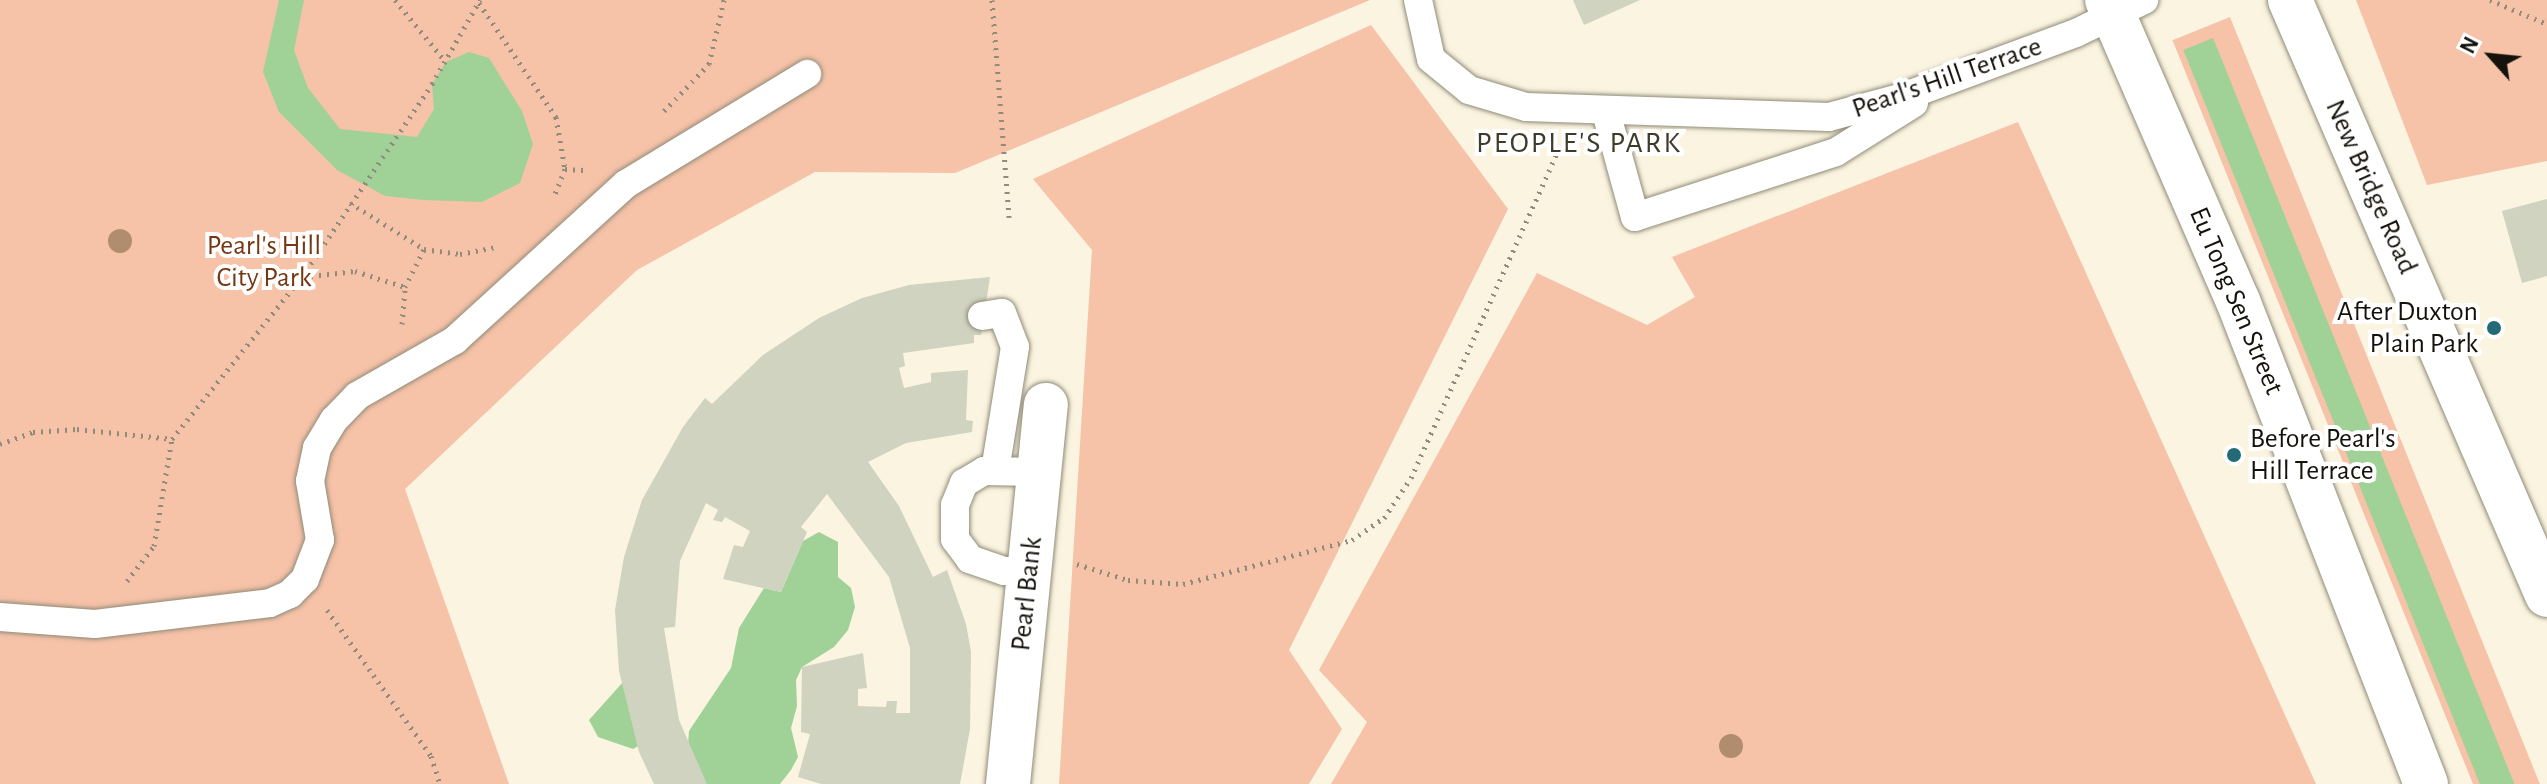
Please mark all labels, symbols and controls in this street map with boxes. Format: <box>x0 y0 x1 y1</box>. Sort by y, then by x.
north arrow <box>2451 16 2531 96</box>
street label: Pearl's Hill Terrace <box>1848 30 2046 126</box>
text: N <box>2456 33 2483 57</box>
street label: New Bridge Road <box>2318 95 2424 279</box>
district label: PEOPLE'S PARK <box>1476 125 1682 161</box>
street label: Eu Tong Sen Street <box>2181 202 2291 400</box>
park label: Pearl's Hill City Park <box>207 229 321 295</box>
place label: After Duxton Plain Park <box>2337 295 2478 361</box>
marker: After Duxton Plain Park <box>2485 319 2503 337</box>
place label: Before Pearl's Hill Terrace <box>2250 422 2396 488</box>
marker: Before Pearl's Hill Terrace <box>2225 446 2243 464</box>
street label: Pearl Bank <box>1004 535 1050 653</box>

